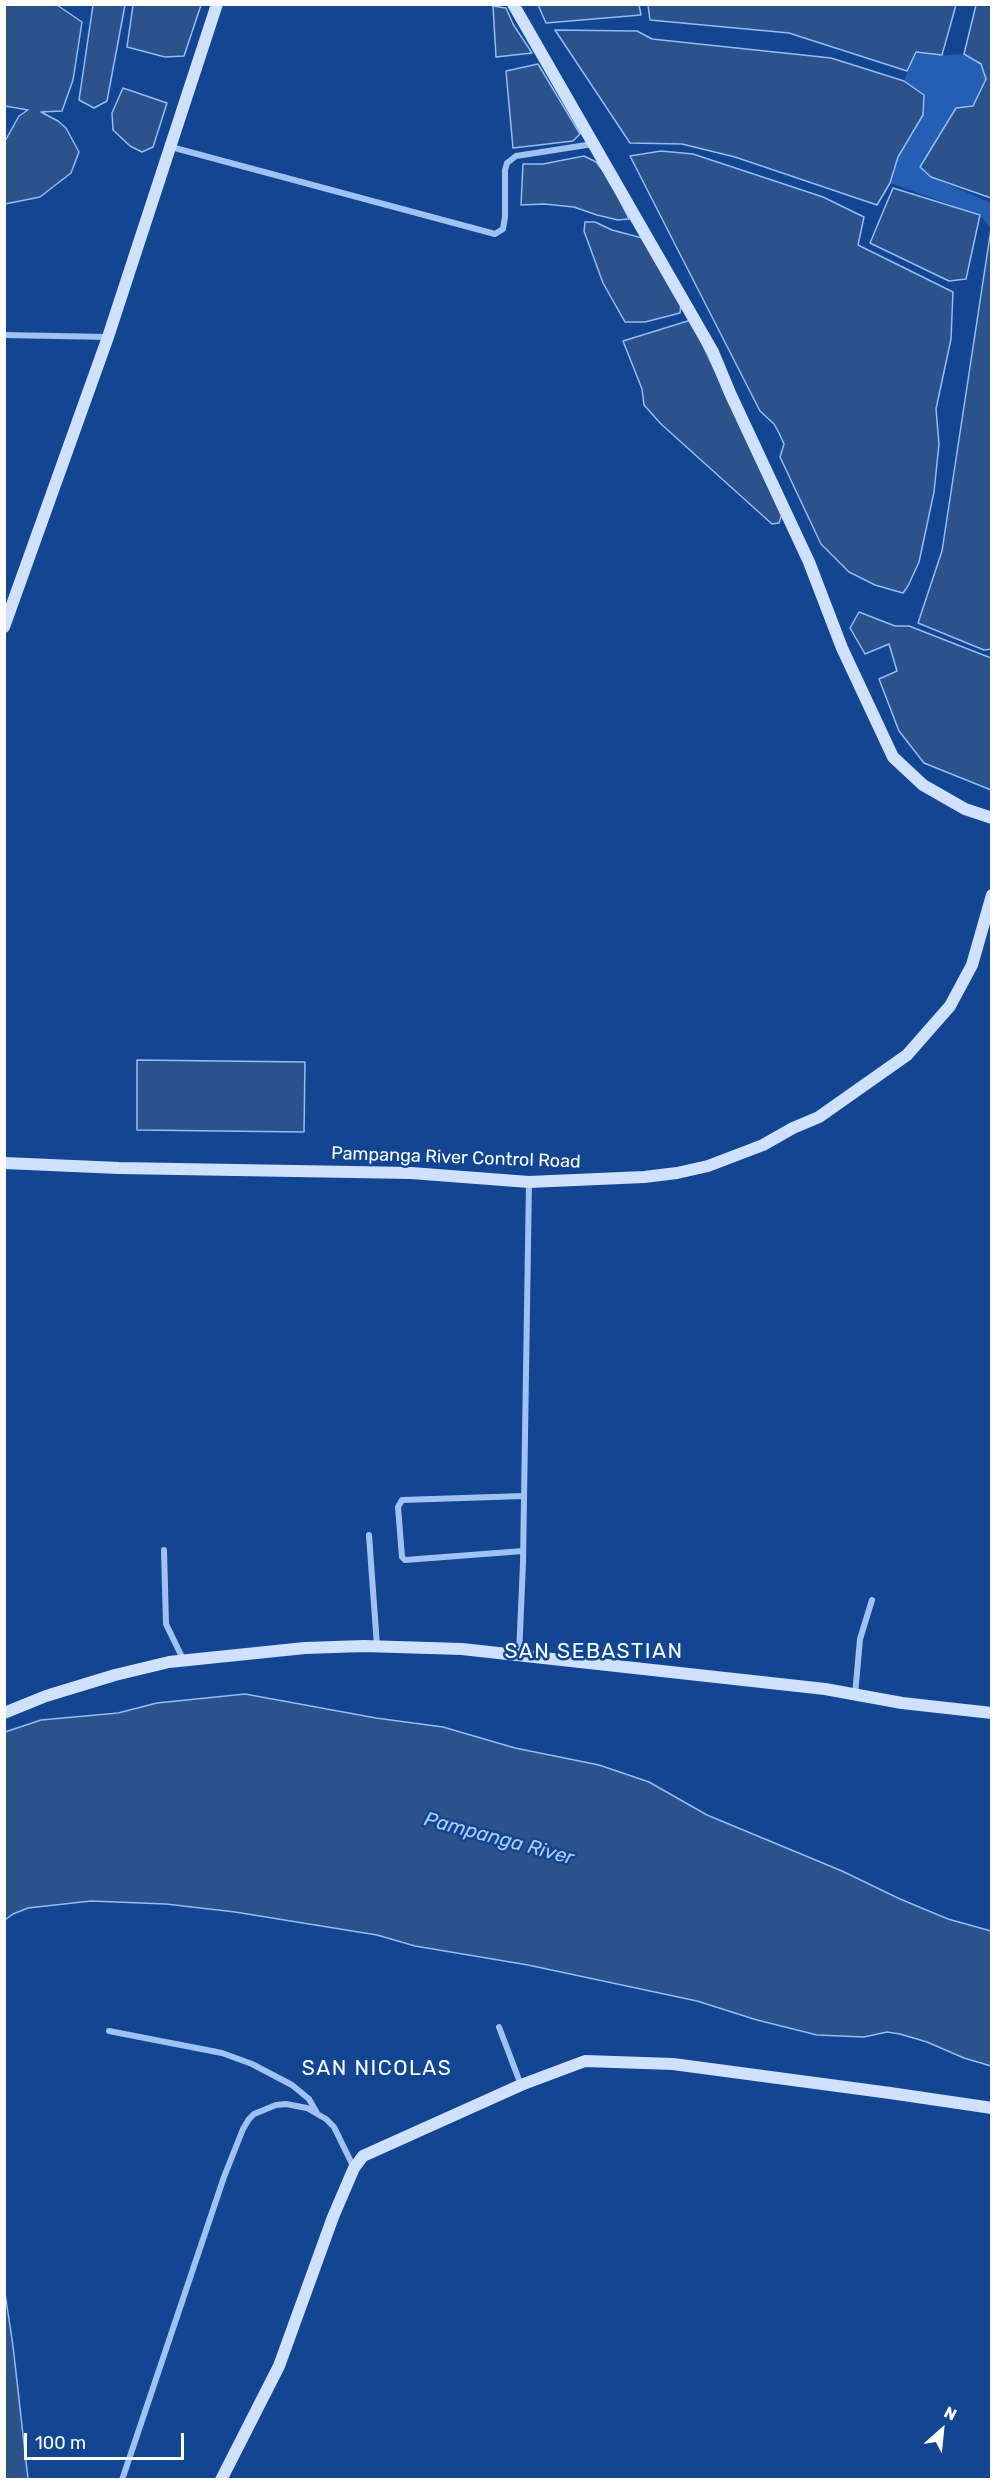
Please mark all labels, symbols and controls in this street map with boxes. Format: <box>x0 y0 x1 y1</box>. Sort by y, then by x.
street label: Pampanga River Control Road <box>331 1143 581 1173</box>
district label: SAN SEBASTIAN <box>504 1639 684 1665</box>
water label: Pampanga River <box>421 1807 577 1871</box>
district label: SAN NICOLAS <box>302 2056 452 2082</box>
north arrow <box>912 2400 972 2460</box>
text: N <box>941 2402 960 2425</box>
scale bar <box>27 2421 188 2459</box>
text: 100 m <box>35 2432 86 2454</box>

